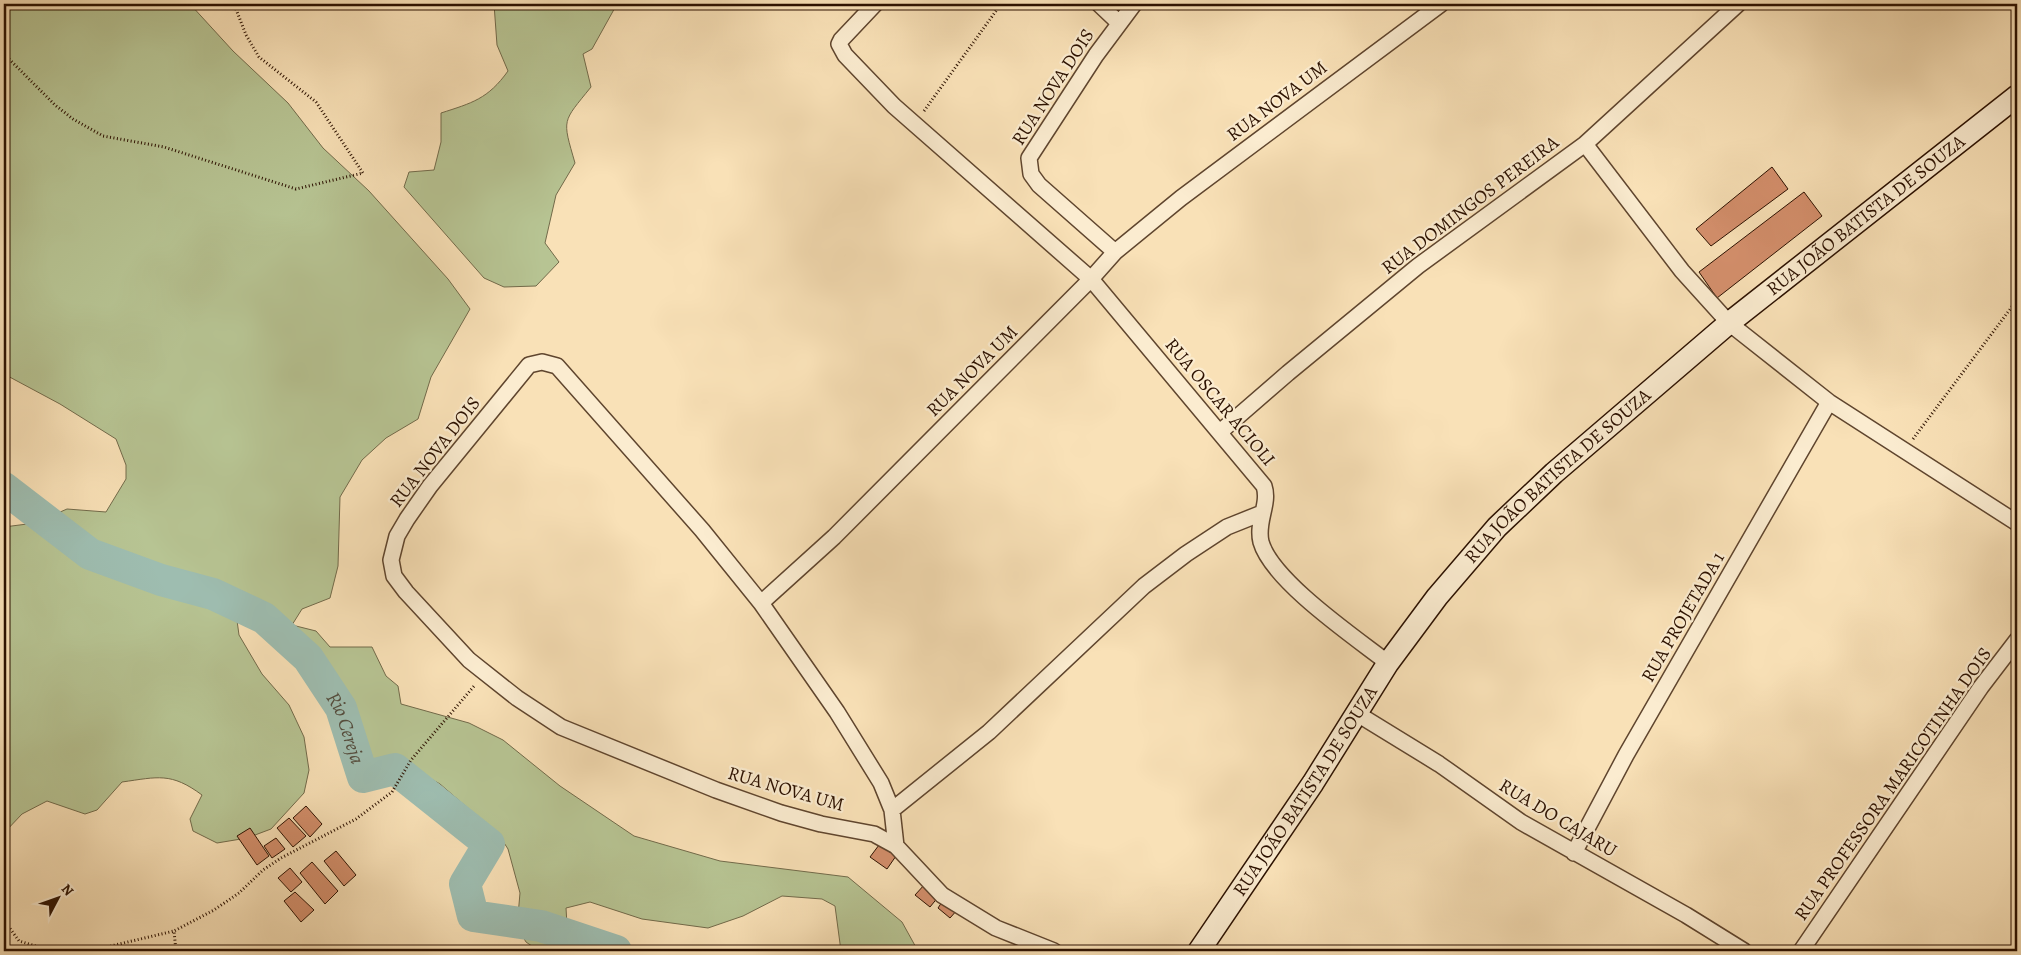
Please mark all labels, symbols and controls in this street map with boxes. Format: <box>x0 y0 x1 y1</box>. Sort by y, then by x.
street label: RUA NOVA DOIS <box>1006 24 1100 150</box>
street label: RUA NOVA UM <box>1221 55 1333 147</box>
street label: RUA JOÃO BATISTA DE SOUZA <box>1761 128 1971 302</box>
street label: RUA DOMINGOS PEREIRA <box>1376 129 1565 280</box>
street label: RUA NOVA UM <box>920 319 1024 423</box>
street label: RUA OSCAR ACIOLI <box>1159 333 1281 471</box>
street label: RUA JOÃO BATISTA DE SOUZA <box>1458 382 1657 569</box>
street label: RUA NOVA DOIS <box>383 391 487 513</box>
street label: RUA PROJETADA 1 <box>1635 547 1731 687</box>
street label: RUA PROFESSORA MARICOTINHA DOIS <box>1788 642 1998 926</box>
street label: RUA JOÃO BATISTA DE SOUZA <box>1227 680 1384 901</box>
water label: Rio Cereja <box>320 686 371 767</box>
street label: RUA NOVA UM <box>725 760 847 818</box>
street label: RUA DO CAJARU <box>1494 773 1622 863</box>
north arrow <box>32 872 82 922</box>
text: N <box>57 880 78 900</box>

